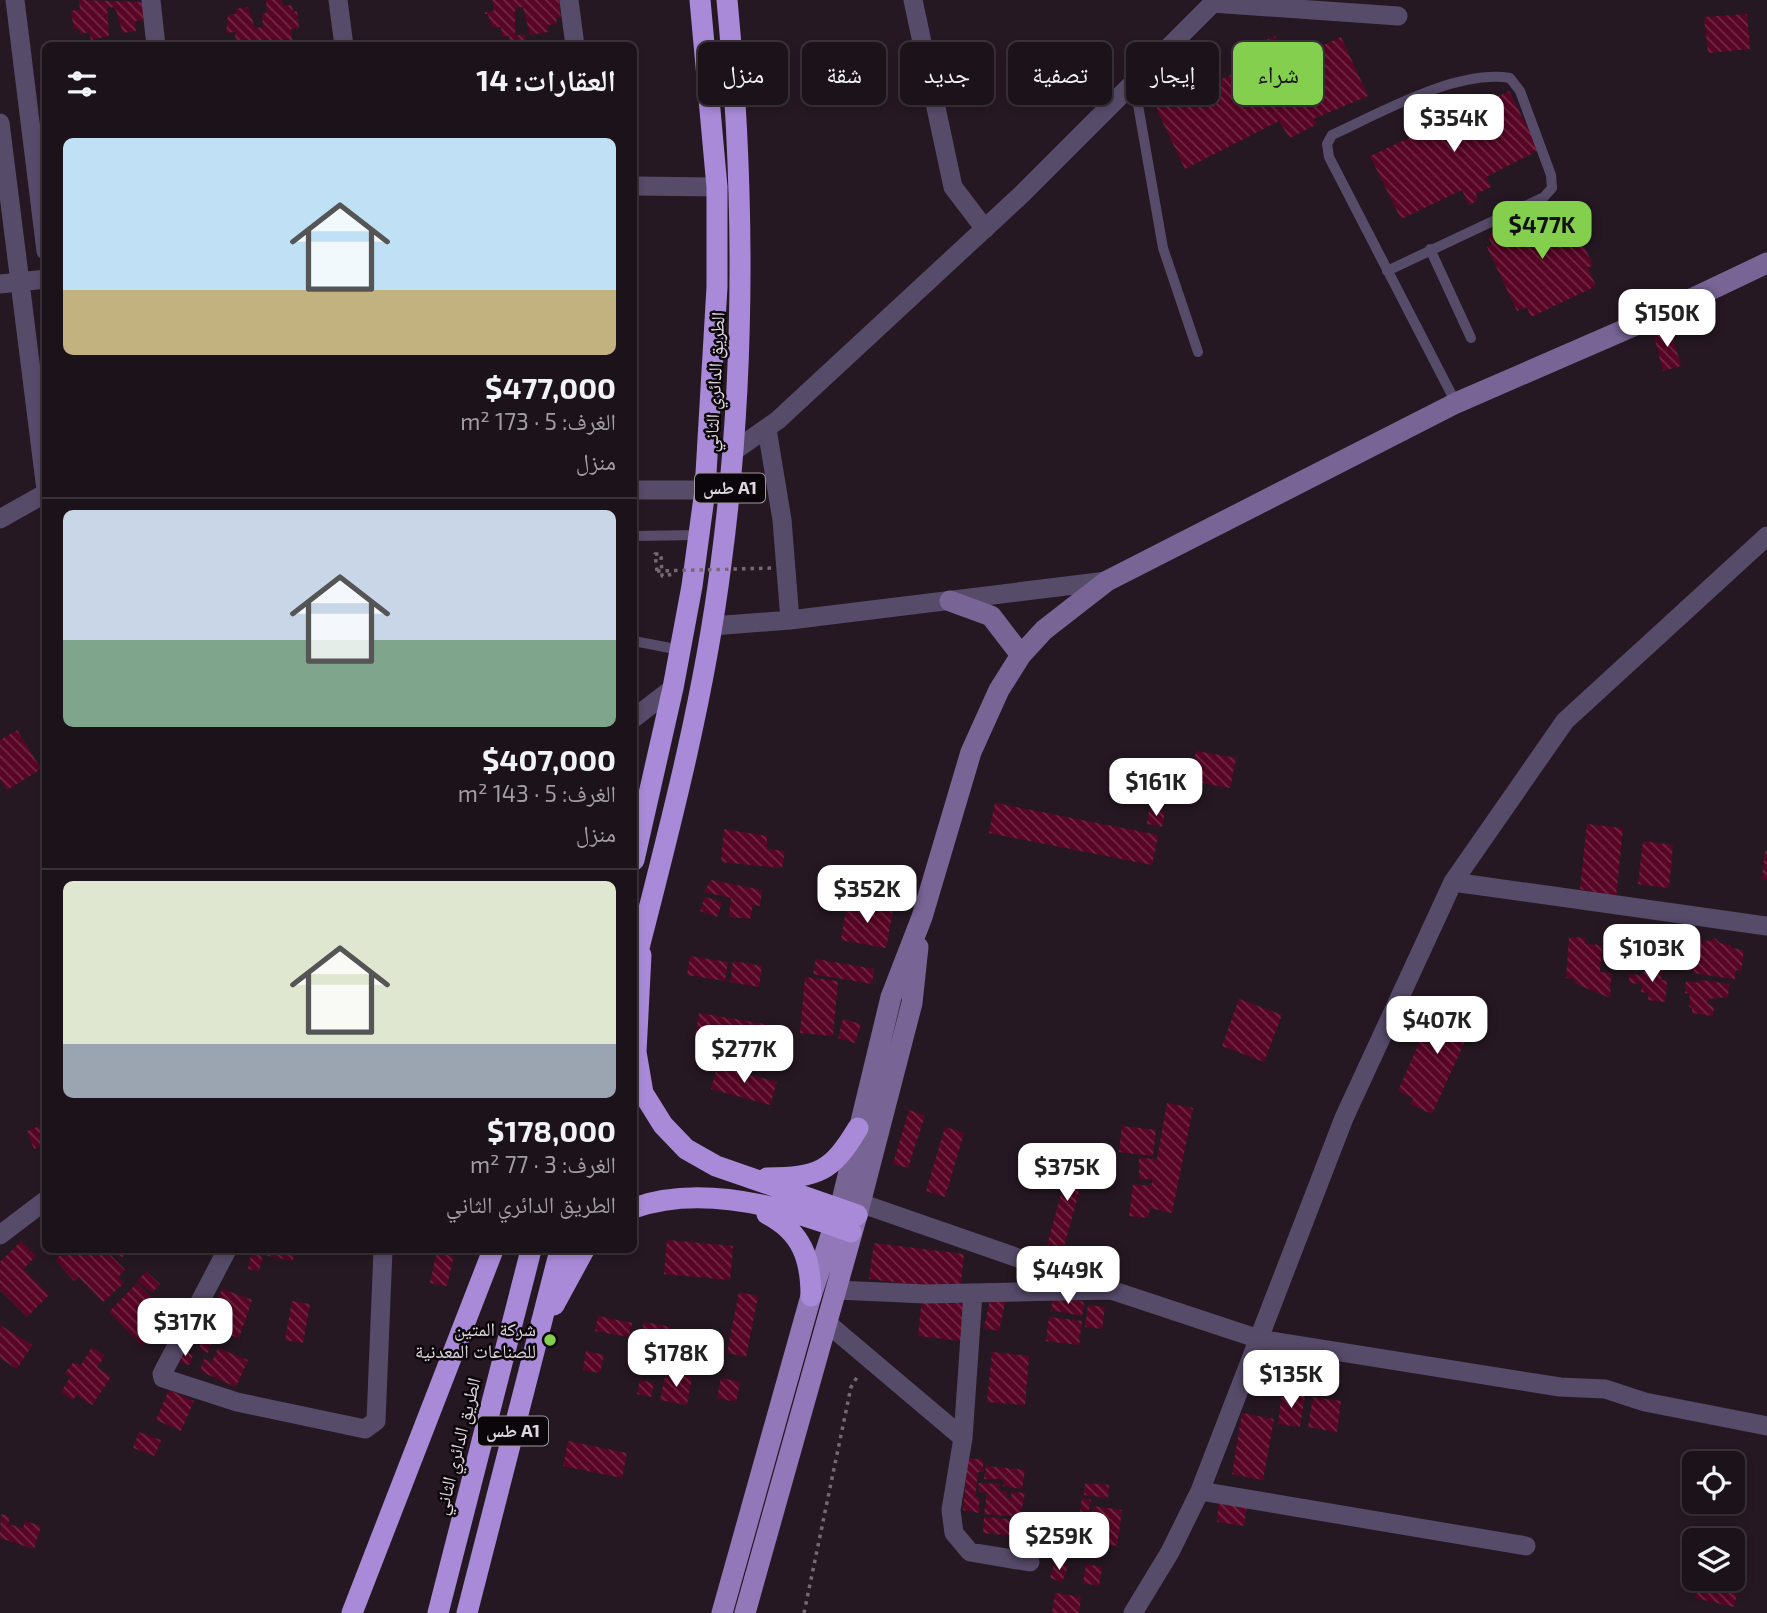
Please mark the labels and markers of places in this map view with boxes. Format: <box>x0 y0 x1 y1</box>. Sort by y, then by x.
pin: $354K <box>1405 94 1503 154</box>
pin: $477K <box>1493 202 1591 261</box>
pin: $150K <box>1618 290 1716 349</box>
pin: $161K <box>1107 758 1205 818</box>
pin: $352K <box>818 866 916 925</box>
pin: $103K <box>1603 925 1701 984</box>
pin: $407K <box>1388 996 1486 1056</box>
pin: $277K <box>695 1026 793 1085</box>
pin: $375K <box>1018 1144 1116 1203</box>
pin: $449K <box>1019 1246 1117 1306</box>
pin: $317K <box>136 1298 234 1358</box>
place label: شركة المتين للصناعات المعدنية <box>415 1317 536 1362</box>
pin: $178K <box>627 1330 725 1389</box>
marker: شركة المتين للصناعات المعدنية <box>542 1332 558 1348</box>
pin: $135K <box>1242 1350 1340 1410</box>
pin: $259K <box>1010 1512 1108 1572</box>

